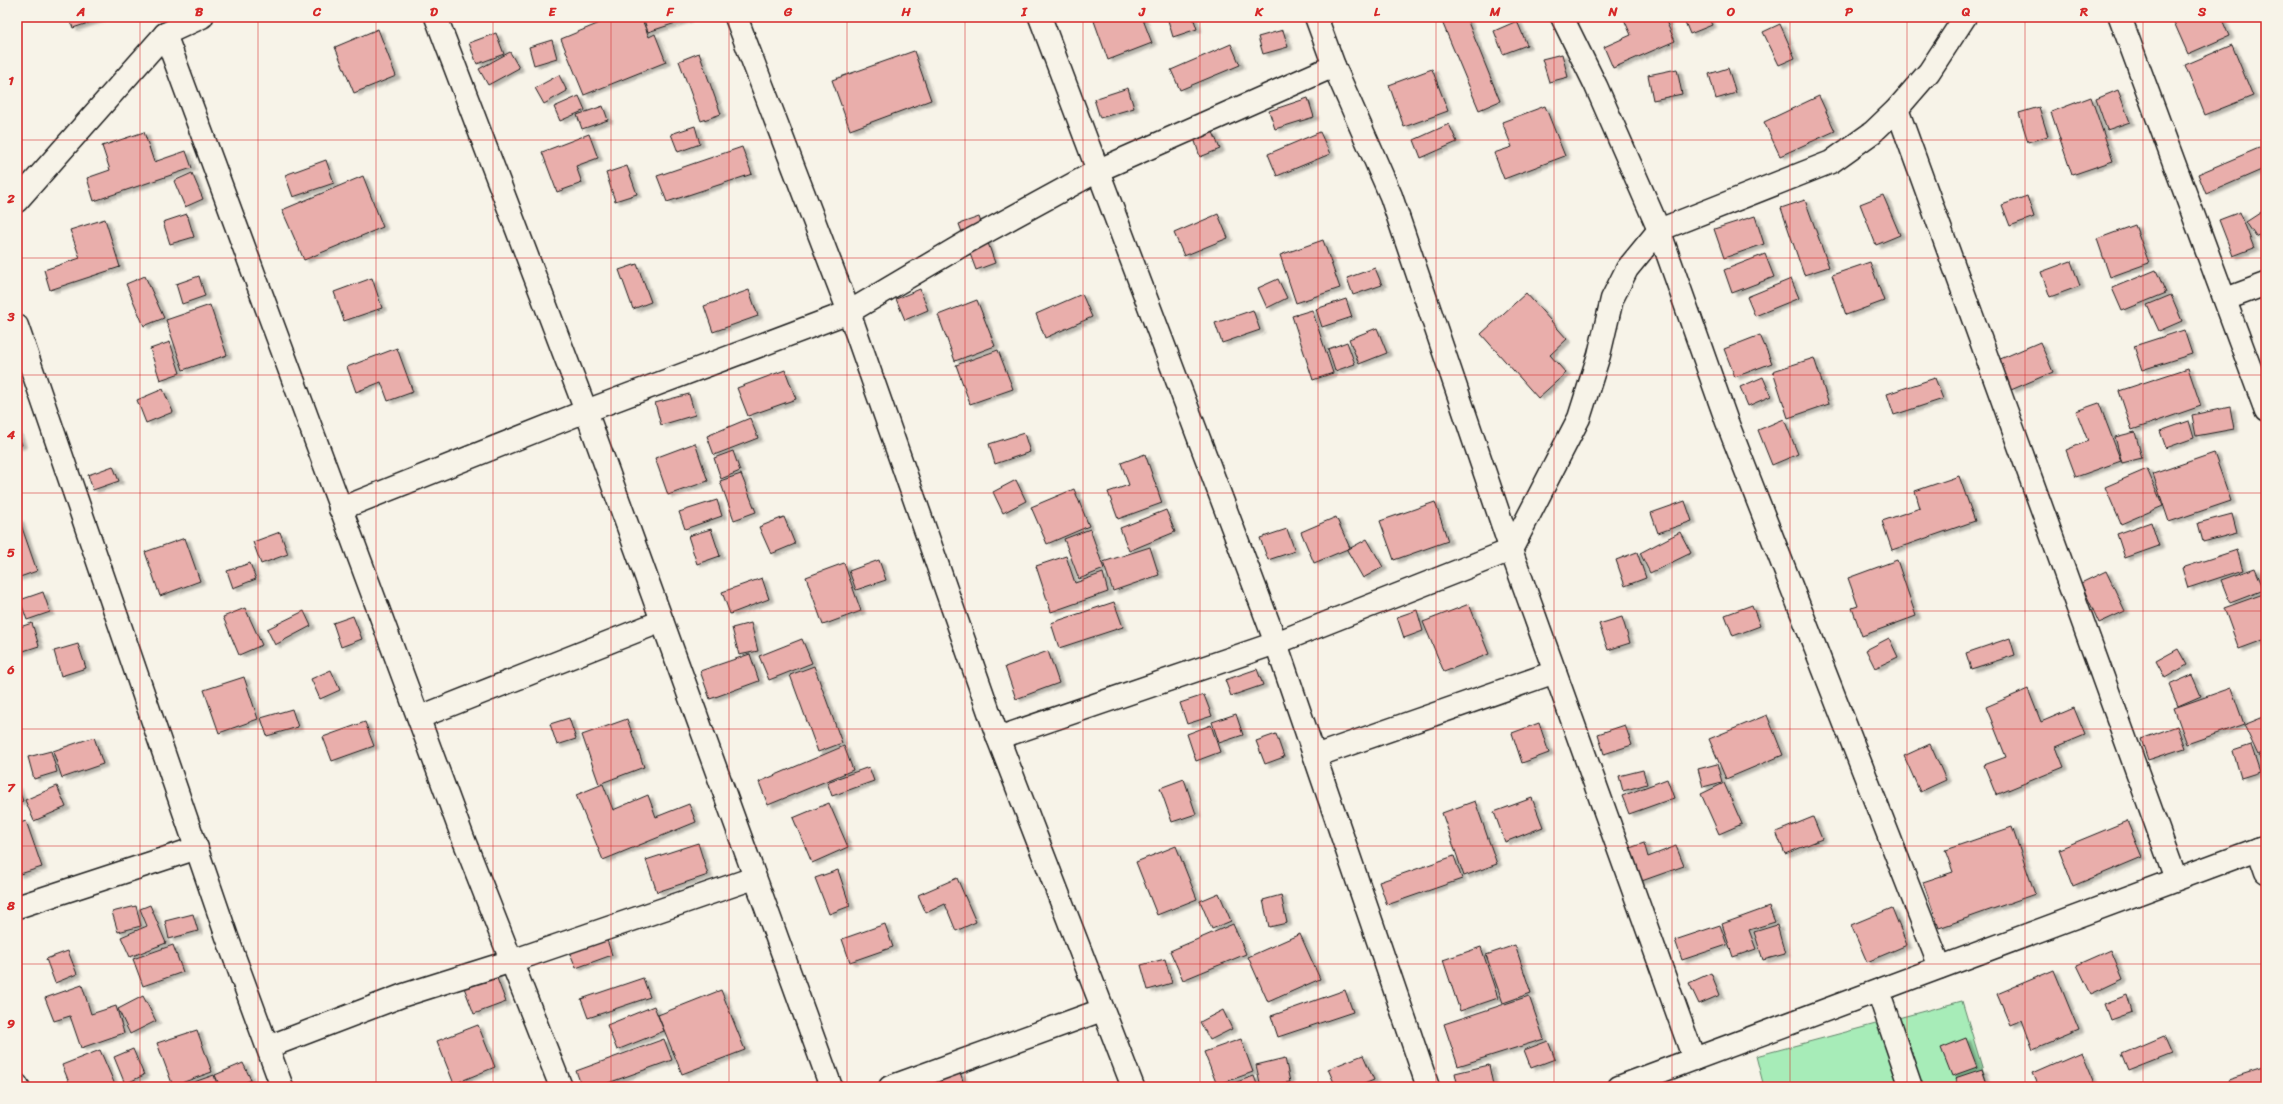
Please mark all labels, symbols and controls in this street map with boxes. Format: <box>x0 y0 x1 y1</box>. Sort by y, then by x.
text: A <box>76 0 85 23</box>
text: B <box>195 0 204 23</box>
text: C <box>312 0 322 23</box>
text: D <box>430 0 438 23</box>
text: E <box>548 0 557 23</box>
text: F <box>665 0 674 23</box>
text: G <box>783 0 793 23</box>
text: H <box>900 0 911 23</box>
text: I <box>1020 0 1028 23</box>
text: J <box>1138 0 1146 23</box>
text: K <box>1254 0 1264 23</box>
text: L <box>1374 0 1381 23</box>
text: M <box>1489 0 1501 23</box>
text: N <box>1607 0 1618 23</box>
text: O <box>1726 0 1736 23</box>
text: P <box>1845 0 1853 23</box>
text: Q <box>1961 0 1971 23</box>
text: R <box>2079 0 2088 23</box>
text: S <box>2197 0 2207 23</box>
text: 1 <box>8 69 14 92</box>
text: 2 <box>6 187 15 210</box>
text: 3 <box>6 305 15 328</box>
text: 4 <box>6 423 16 446</box>
text: 5 <box>7 541 15 564</box>
text: 6 <box>6 658 15 681</box>
text: 7 <box>7 776 16 799</box>
text: 8 <box>6 894 15 917</box>
text: 9 <box>7 1012 15 1035</box>

